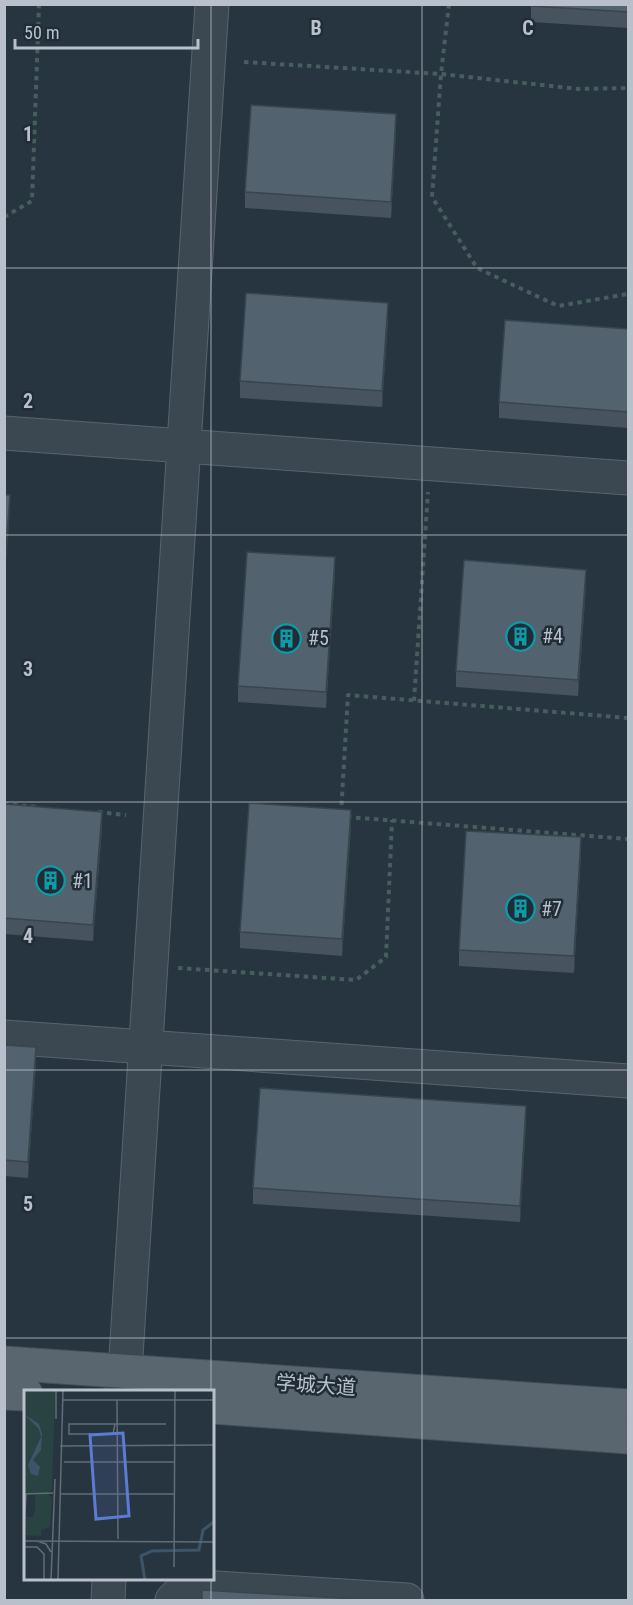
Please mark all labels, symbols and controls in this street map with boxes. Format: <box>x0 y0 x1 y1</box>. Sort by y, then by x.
scale bar <box>15 12 198 50</box>
text: B <box>310 16 322 40</box>
text: C <box>522 16 534 40</box>
text: 50 m <box>24 22 59 43</box>
text: 1 <box>23 122 33 146</box>
text: 2 <box>23 389 33 413</box>
building icon: #4 <box>505 620 537 652</box>
building icon: #5 <box>271 622 303 654</box>
place label: #4 <box>542 624 563 648</box>
place label: #5 <box>308 626 329 650</box>
text: 3 <box>23 657 33 681</box>
building icon: #1 <box>35 865 67 897</box>
place label: #1 <box>72 869 93 893</box>
building icon: #7 <box>504 893 536 925</box>
place label: #7 <box>541 897 562 921</box>
text: 4 <box>23 924 33 948</box>
text: 5 <box>23 1192 33 1216</box>
street label: 学城大道 <box>275 1370 357 1400</box>
inset map <box>24 1390 214 1581</box>

